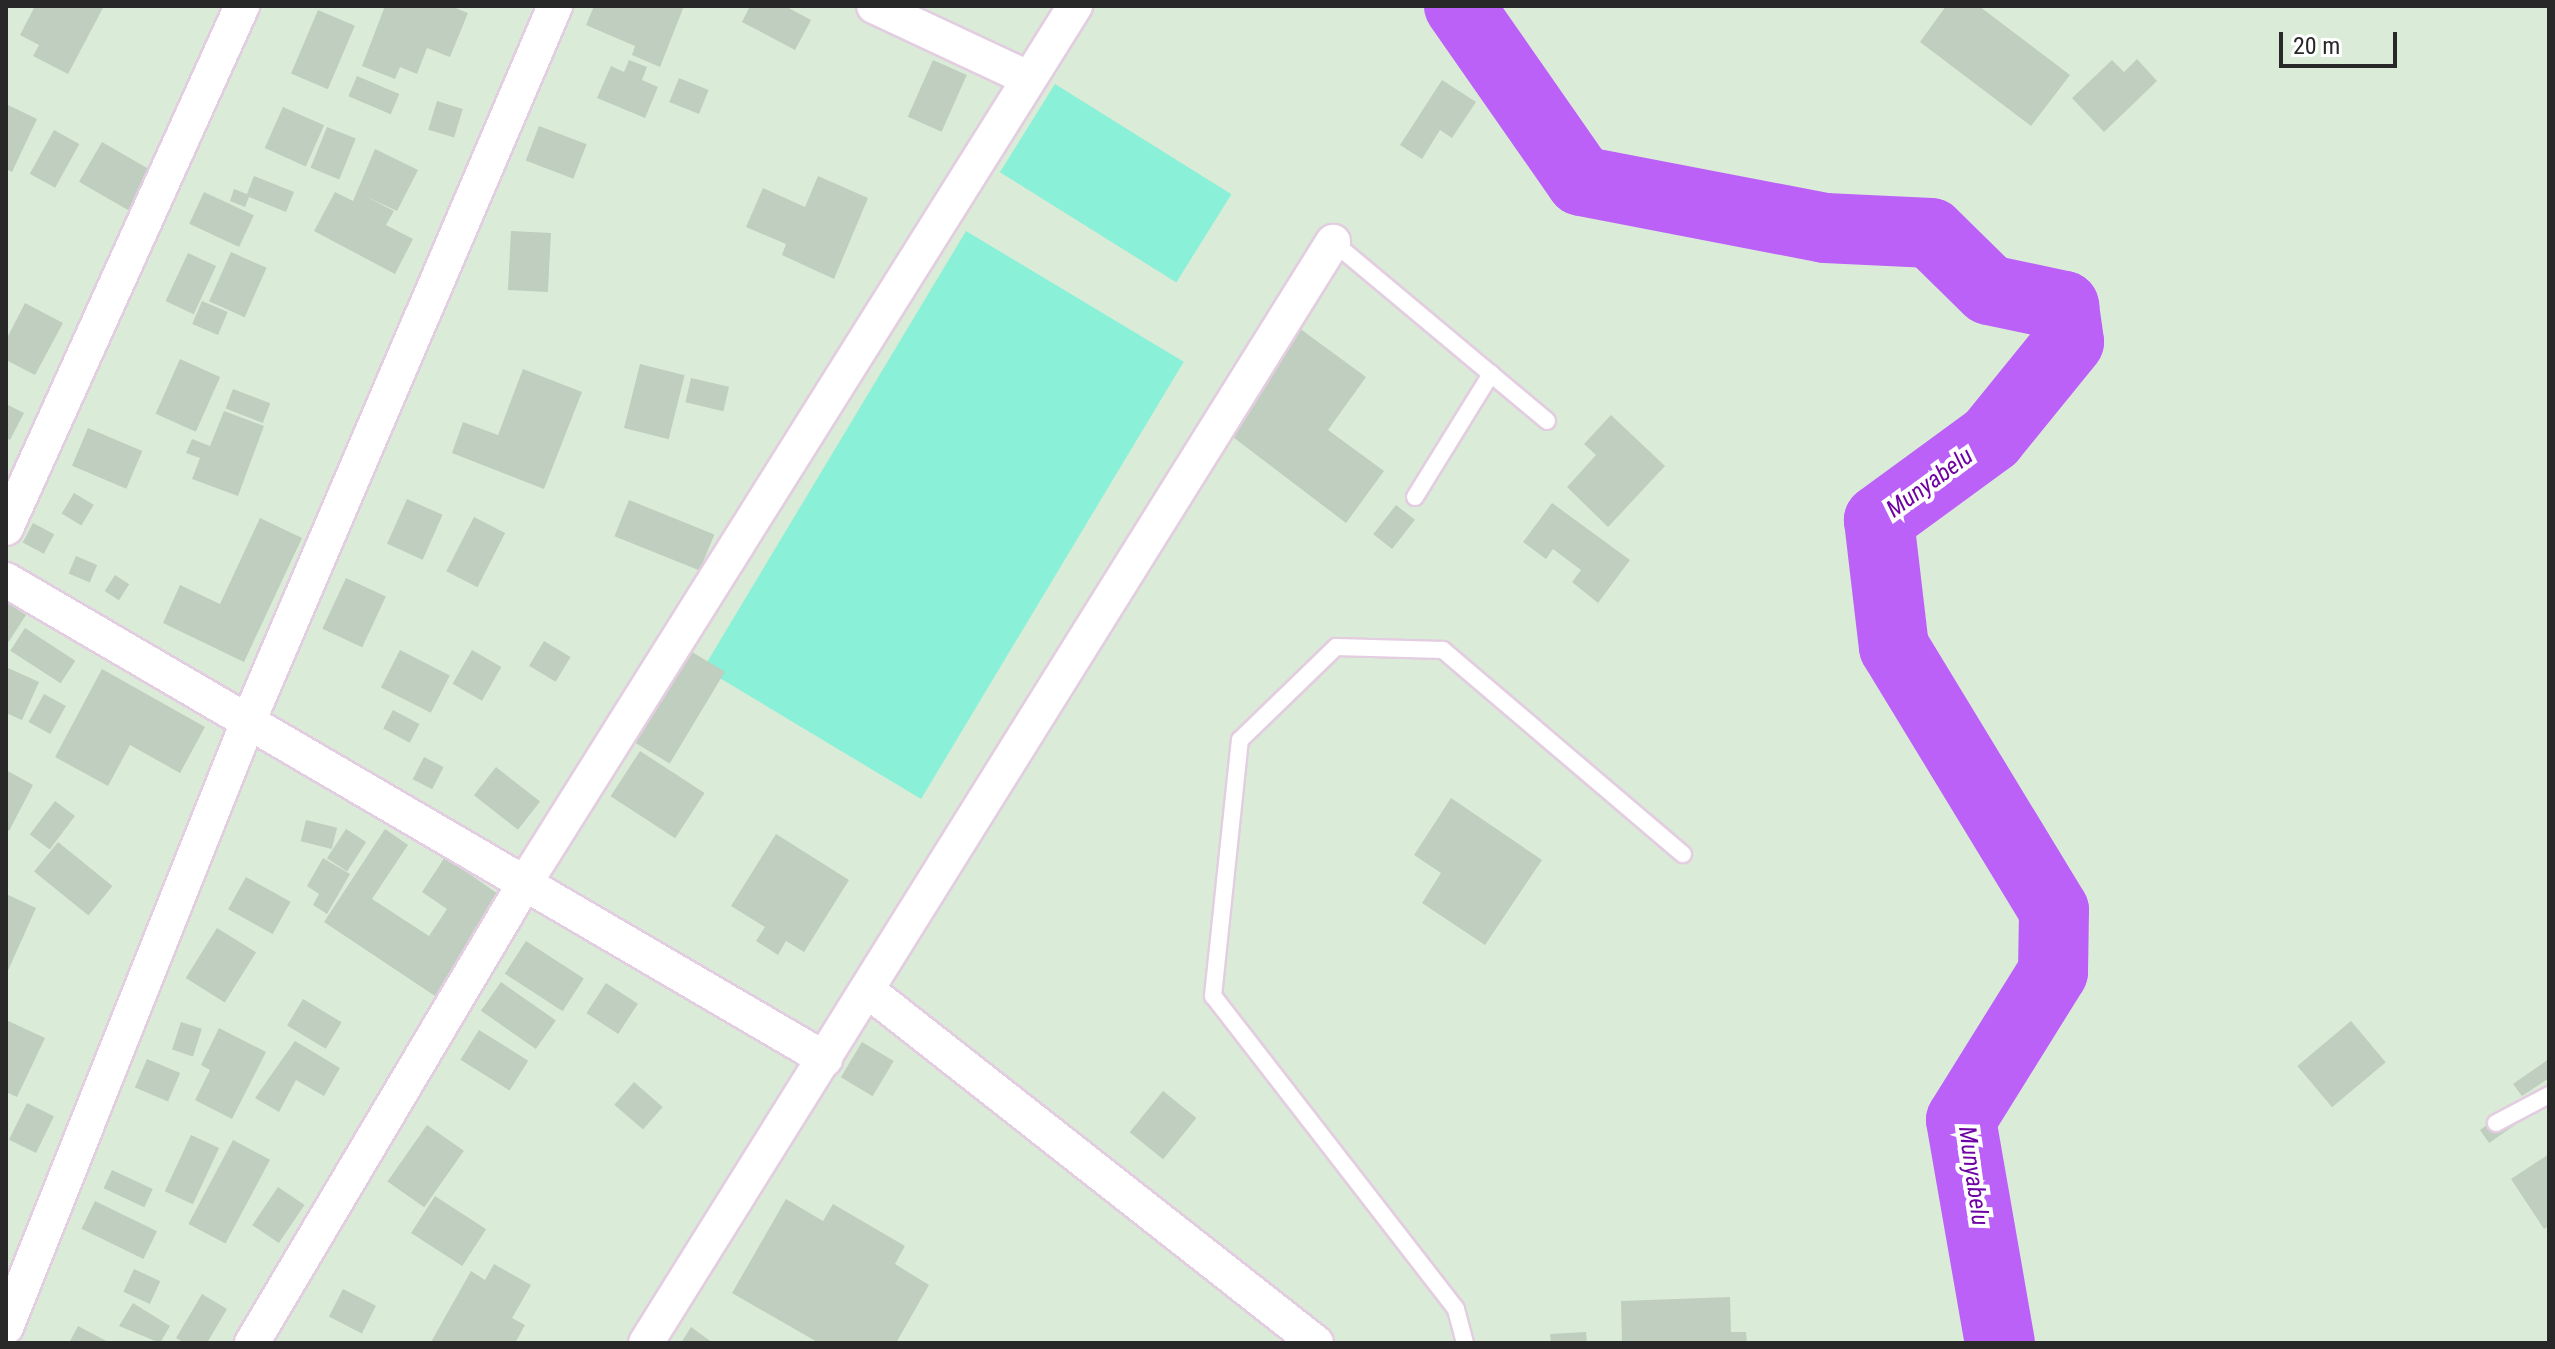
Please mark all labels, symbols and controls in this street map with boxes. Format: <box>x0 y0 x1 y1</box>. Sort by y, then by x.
scale bar <box>2283 16 2401 66</box>
text: 20 m <box>2293 32 2340 60</box>
water label: Munyabelu <box>1881 442 1979 524</box>
water label: Munyabelu <box>1952 1125 1994 1227</box>

